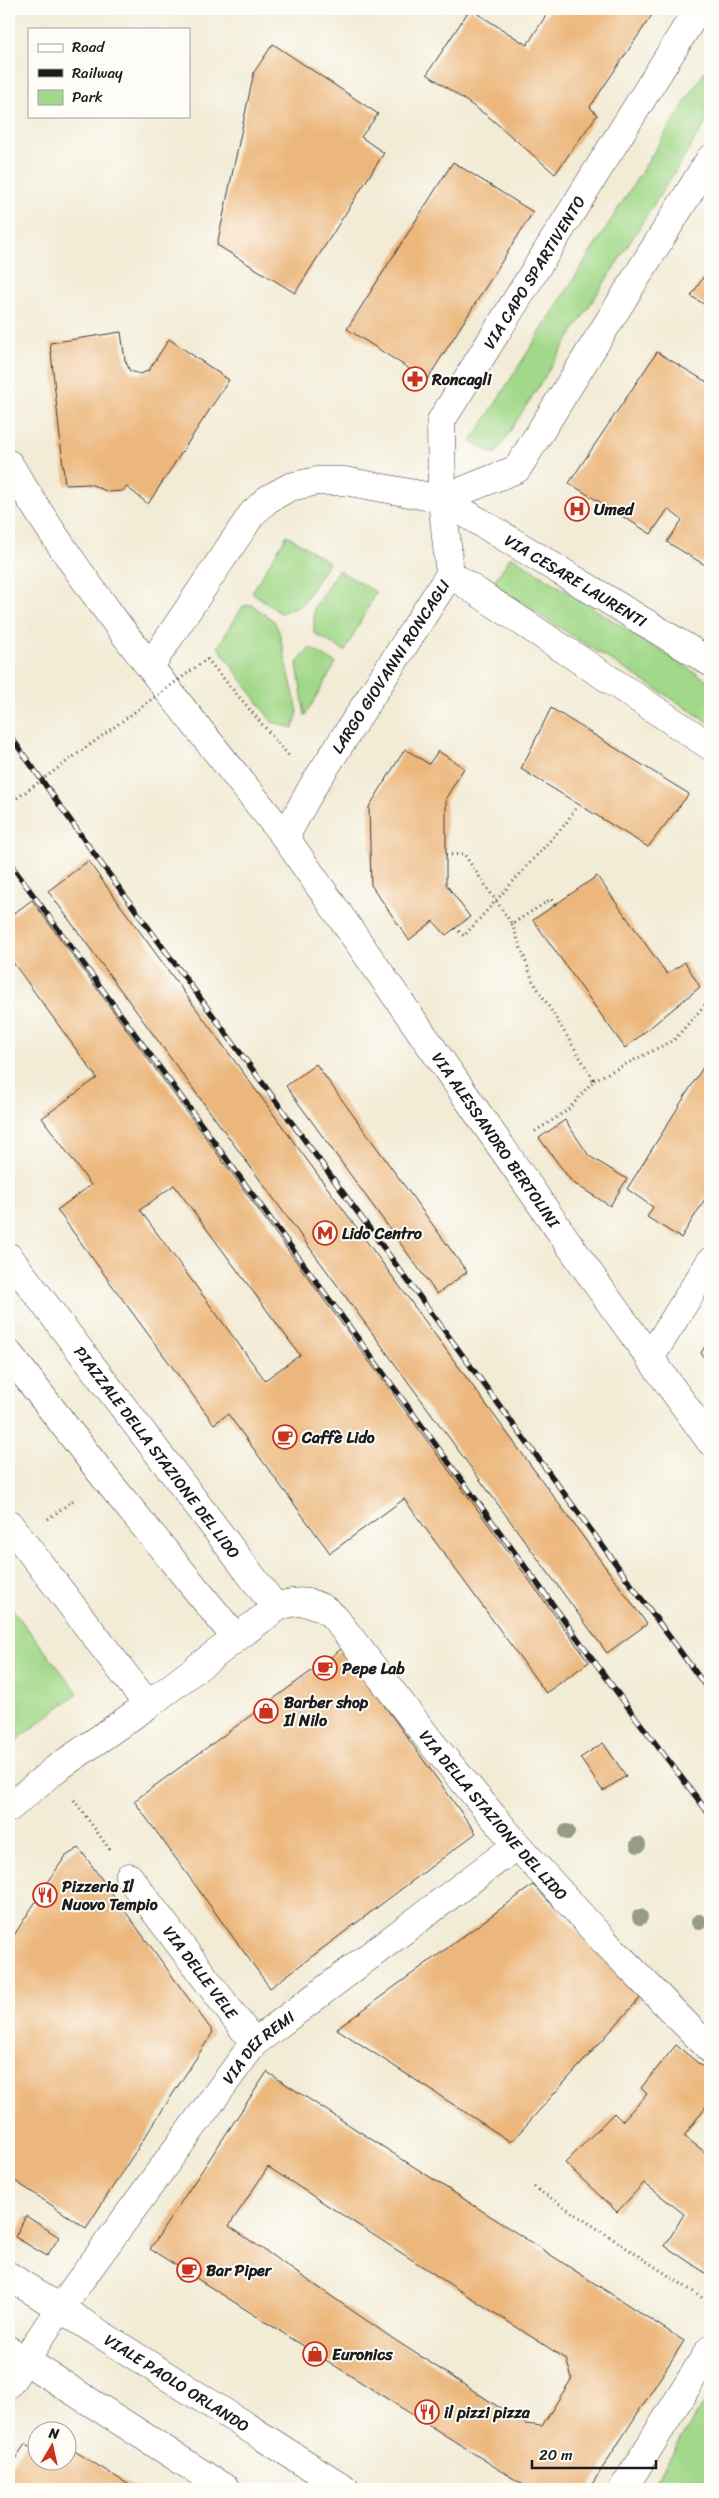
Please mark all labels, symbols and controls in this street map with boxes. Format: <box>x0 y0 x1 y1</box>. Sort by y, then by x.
legend <box>28 28 190 118</box>
text: Road <box>72 34 105 60</box>
text: Railway <box>72 60 123 86</box>
text: Park <box>72 84 103 110</box>
street label: VIA CAPO SPARTIVENTO <box>475 190 593 355</box>
place label: Roncagli <box>431 365 492 394</box>
pharmacy icon: Roncagli <box>402 366 428 392</box>
place label: Umed <box>594 495 635 524</box>
hospital icon: Umed <box>564 496 590 522</box>
street label: VIA CESARE LAURENTI <box>499 526 653 635</box>
street label: LARGO GIOVANNI RONCAGLI <box>323 574 458 760</box>
street label: VIA ALESSANDRO BERTOLINI <box>424 1046 568 1235</box>
place label: Lido Centro <box>342 1219 423 1248</box>
metro station icon: Lido Centro <box>312 1220 338 1246</box>
street label: PIAZZALE DELLA STAZIONE DEL LIDO <box>66 1339 248 1565</box>
place label: Caffè Lido <box>301 1423 375 1452</box>
cafe icon: Caffè Lido <box>272 1424 298 1450</box>
place label: Pepe Lab <box>342 1654 405 1683</box>
cafe icon: Pepe Lab <box>312 1655 338 1681</box>
place label: Barber shop Il Nilo <box>283 1688 369 1735</box>
shop icon: Barber shop Il Nilo <box>253 1698 279 1724</box>
street label: VIA DELLA STAZIONE DEL LIDO <box>411 1723 575 1908</box>
place label: Pizzeria Il Nuovo Tempio <box>61 1872 158 1919</box>
restaurant icon: Pizzeria Il Nuovo Tempio <box>32 1882 58 1908</box>
street label: VIA DELLE VELE <box>155 1919 246 2027</box>
street label: VIA DEI REMI <box>214 2003 301 2090</box>
place label: Bar Piper <box>206 2256 273 2285</box>
cafe icon: Bar Piper <box>176 2257 202 2283</box>
street label: VIALE PAOLO ORLANDO <box>98 2326 255 2440</box>
place label: Euronics <box>332 2340 393 2369</box>
shop icon: Euronics <box>302 2341 328 2367</box>
place label: il pizzi pizza <box>444 2398 531 2427</box>
restaurant icon: il pizzi pizza <box>414 2399 440 2425</box>
north arrow <box>28 2420 78 2470</box>
text: N <box>46 2420 61 2447</box>
scale bar <box>532 2438 655 2470</box>
text: 20 m <box>539 2442 573 2468</box>

